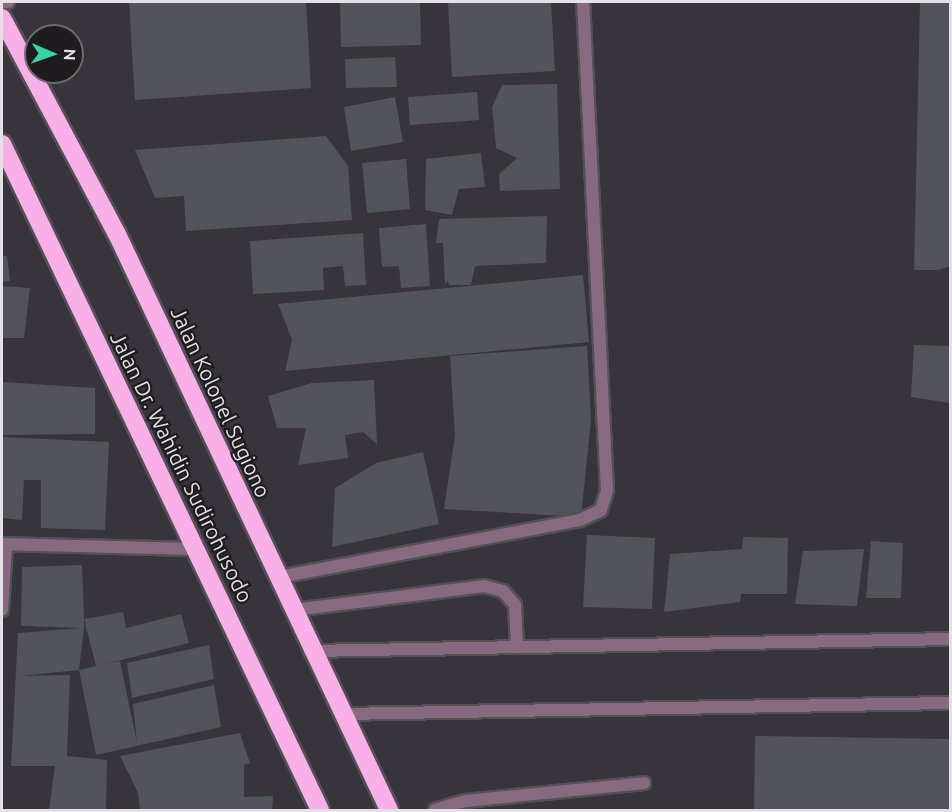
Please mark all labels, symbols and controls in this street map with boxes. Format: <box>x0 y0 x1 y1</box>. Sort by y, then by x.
north arrow <box>24 24 84 84</box>
text: N <box>61 48 79 61</box>
street label: Jalan Kolonel Sugiono <box>166 303 276 501</box>
street label: Jalan Dr. Wahidin Sudirohusodo <box>105 328 259 606</box>

